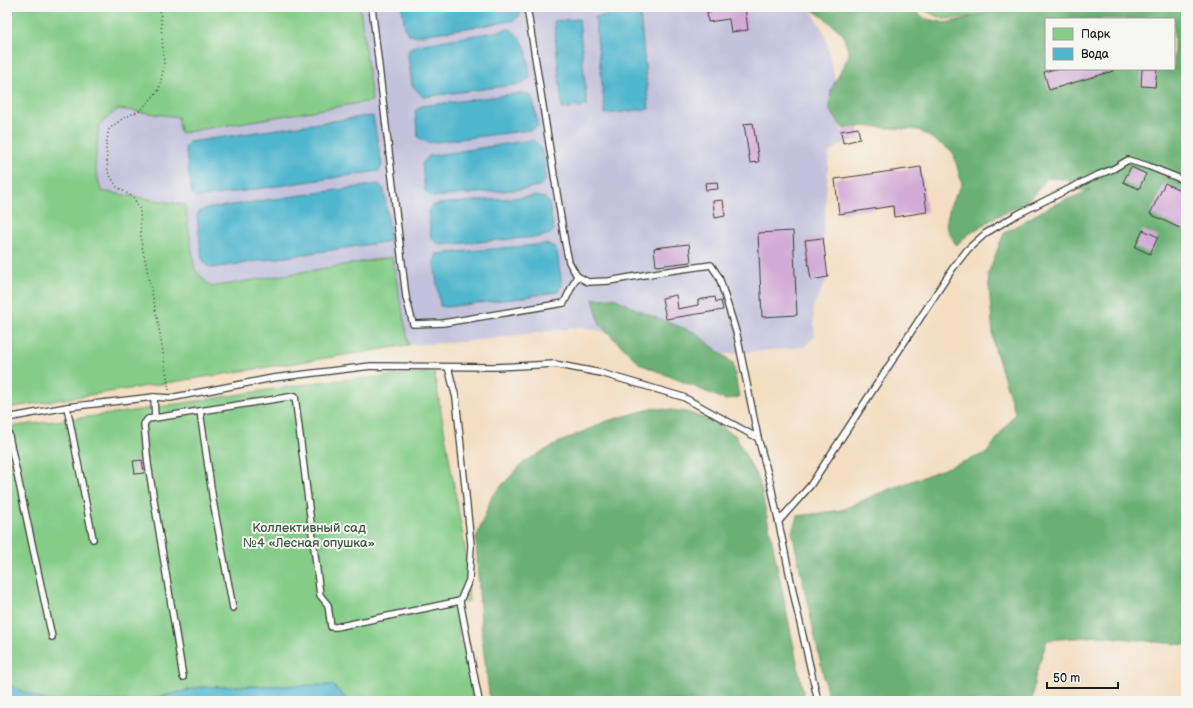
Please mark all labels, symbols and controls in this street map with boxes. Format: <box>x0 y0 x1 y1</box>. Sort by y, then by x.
legend <box>1045 18 1175 70</box>
text: Парк <box>1081 27 1111 42</box>
text: Вода <box>1081 47 1109 62</box>
park label: Коллективный сад №4 «Лесная опушка» <box>243 520 375 551</box>
scale bar <box>1047 664 1118 690</box>
text: 50 m <box>1053 671 1080 686</box>

